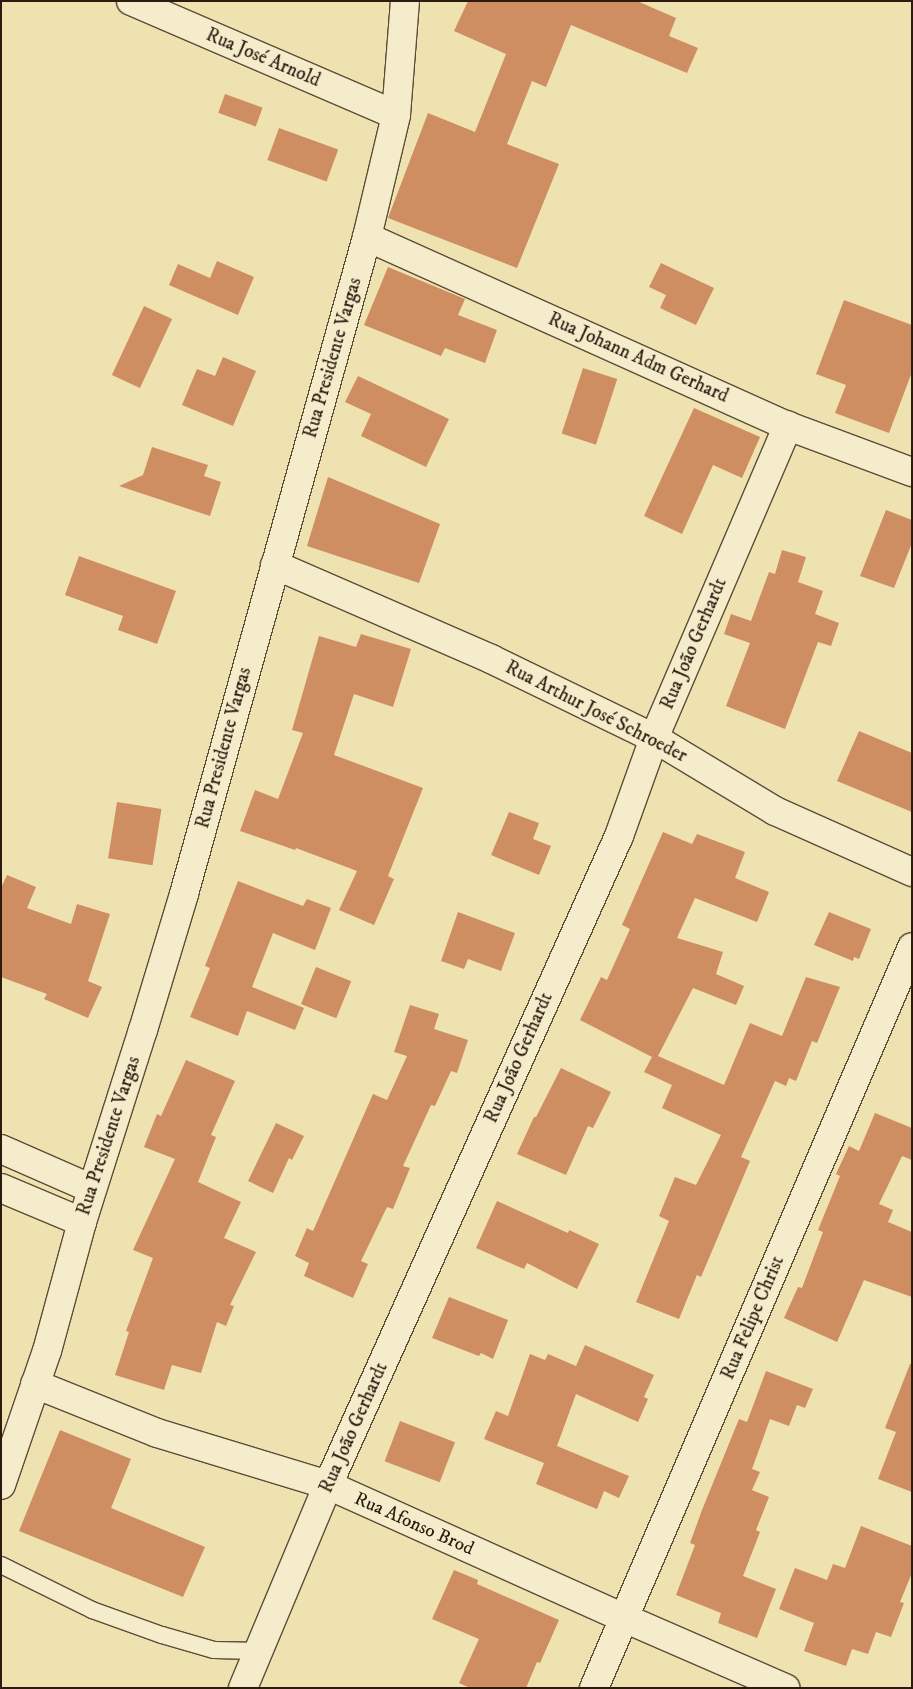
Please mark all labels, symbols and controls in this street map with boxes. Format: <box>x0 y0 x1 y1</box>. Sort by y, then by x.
street label: Rua José Arnold <box>202 24 324 92</box>
street label: Rua Presidente Vargas <box>299 275 367 441</box>
street label: Rua Johann Adm Gerhard <box>544 308 732 408</box>
street label: Rua João Gerhardt <box>656 575 732 713</box>
street label: Rua Arthur José Schroeder <box>501 656 691 768</box>
street label: Rua Presidente Vargas <box>192 665 256 831</box>
street label: Rua João Gerhardt <box>480 989 558 1127</box>
street label: Rua Presidente Vargas <box>73 1054 145 1218</box>
street label: Rua Felipe Christ <box>717 1253 789 1383</box>
street label: Rua João Gerhardt <box>315 1359 393 1497</box>
street label: Rua Afonso Brod <box>351 1487 477 1561</box>

